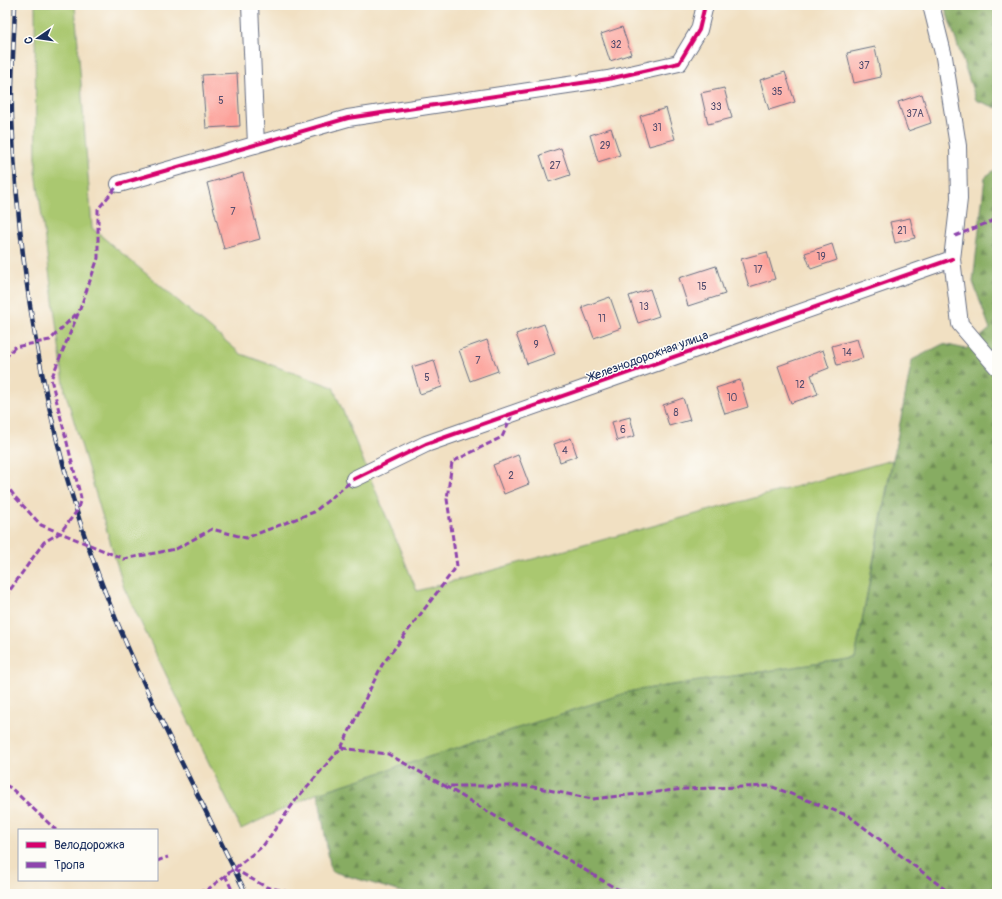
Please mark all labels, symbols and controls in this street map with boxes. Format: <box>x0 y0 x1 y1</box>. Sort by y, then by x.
north arrow <box>18 18 58 58</box>
text: С <box>22 35 36 45</box>
house number: 32 <box>610 39 622 51</box>
house number: 37 <box>859 60 870 72</box>
house number: 35 <box>772 86 783 98</box>
house number: 5 <box>218 95 224 107</box>
house number: 33 <box>710 101 722 113</box>
house number: 37А <box>906 108 924 120</box>
house number: 31 <box>652 122 662 134</box>
house number: 29 <box>600 140 610 152</box>
house number: 27 <box>550 160 561 172</box>
house number: 7 <box>230 206 236 218</box>
house number: 21 <box>897 225 907 237</box>
house number: 19 <box>816 251 826 263</box>
house number: 17 <box>753 264 763 276</box>
house number: 15 <box>697 281 707 293</box>
house number: 13 <box>639 301 649 313</box>
house number: 11 <box>598 313 606 325</box>
street label: Железнодорожная улица <box>584 328 711 386</box>
house number: 9 <box>533 339 539 351</box>
house number: 14 <box>842 347 852 359</box>
house number: 7 <box>475 355 481 367</box>
house number: 5 <box>424 372 430 384</box>
house number: 12 <box>795 379 805 391</box>
house number: 10 <box>727 392 738 404</box>
house number: 8 <box>673 407 679 419</box>
house number: 6 <box>620 424 626 436</box>
house number: 4 <box>562 445 568 457</box>
house number: 2 <box>508 470 514 482</box>
legend <box>18 829 158 881</box>
text: Велодорожка <box>54 838 125 853</box>
text: Тропа <box>54 858 85 873</box>

